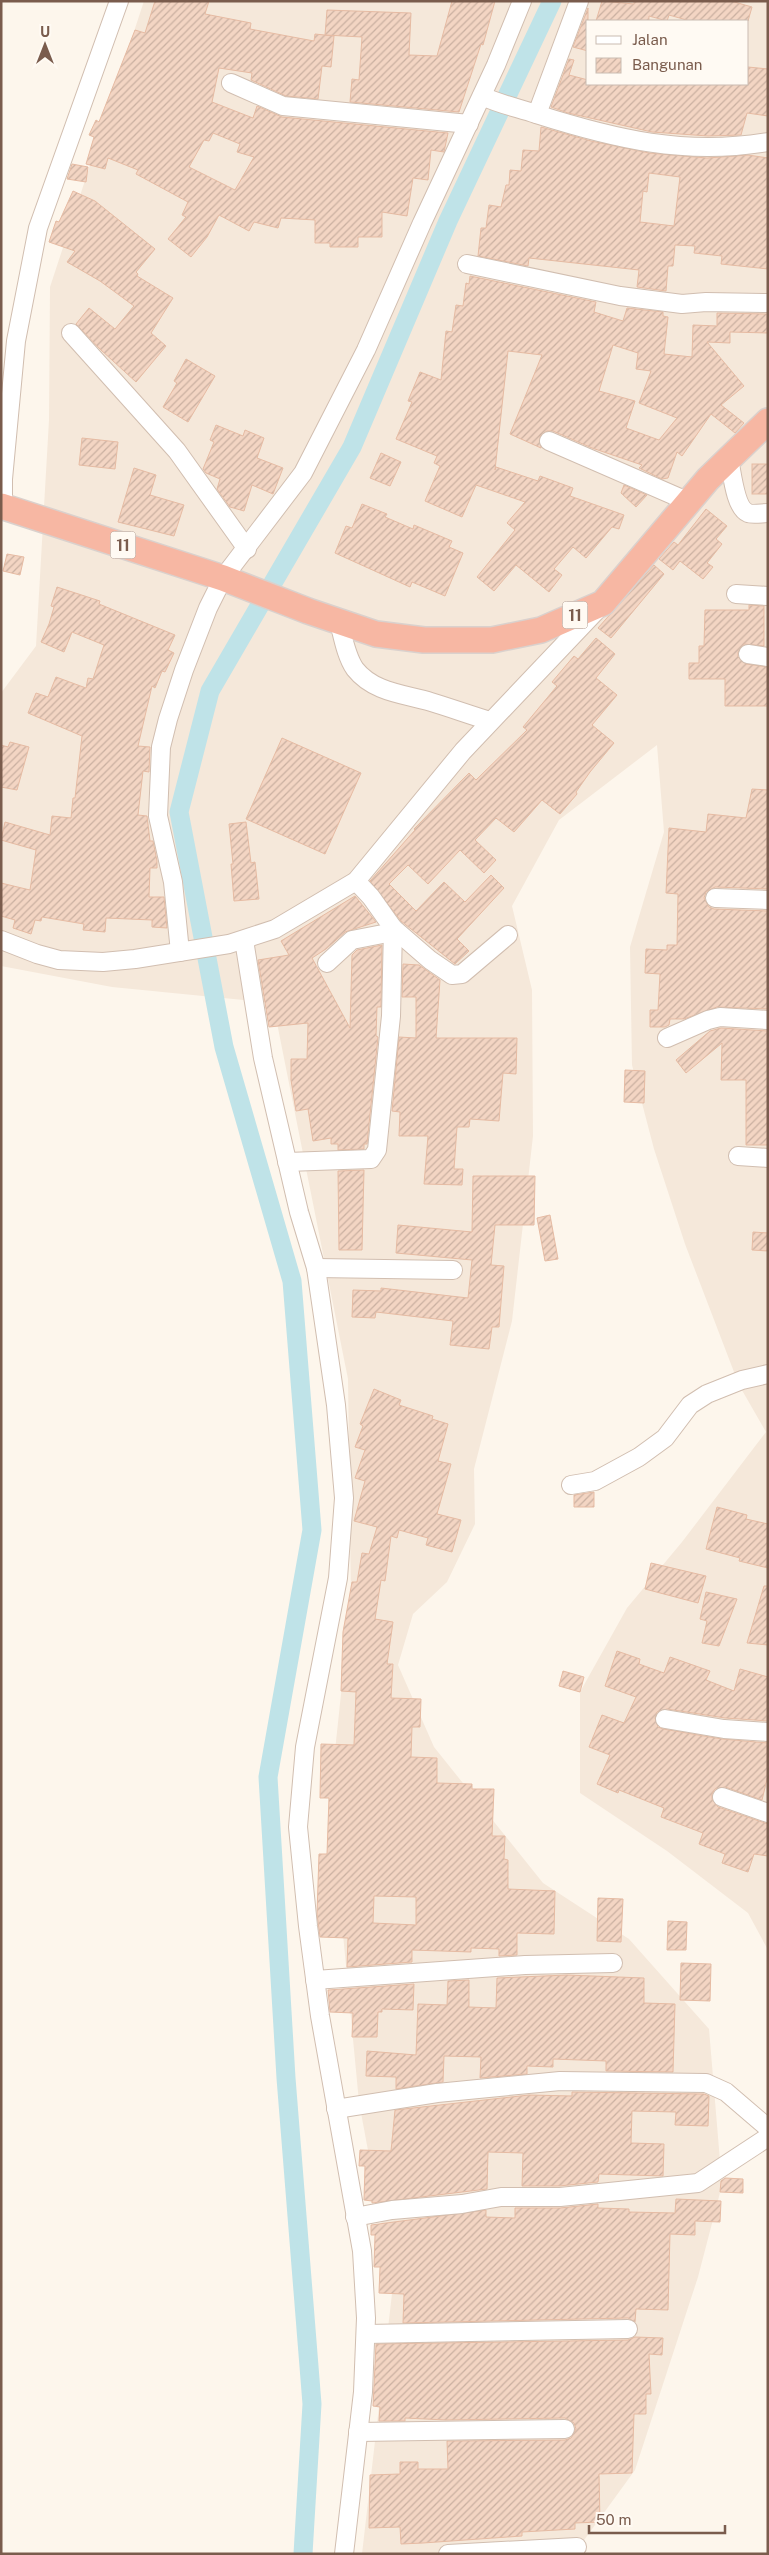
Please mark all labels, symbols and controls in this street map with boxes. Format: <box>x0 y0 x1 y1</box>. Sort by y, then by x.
north arrow <box>20 20 70 70</box>
legend <box>586 20 749 85</box>
text: U <box>40 24 50 40</box>
text: Jalan <box>632 31 668 48</box>
text: Bangunan <box>632 56 703 73</box>
road number: 11 <box>110 532 136 558</box>
road number: 11 <box>562 602 588 628</box>
scale bar <box>589 2502 725 2534</box>
text: 50 m <box>596 2511 631 2528</box>

